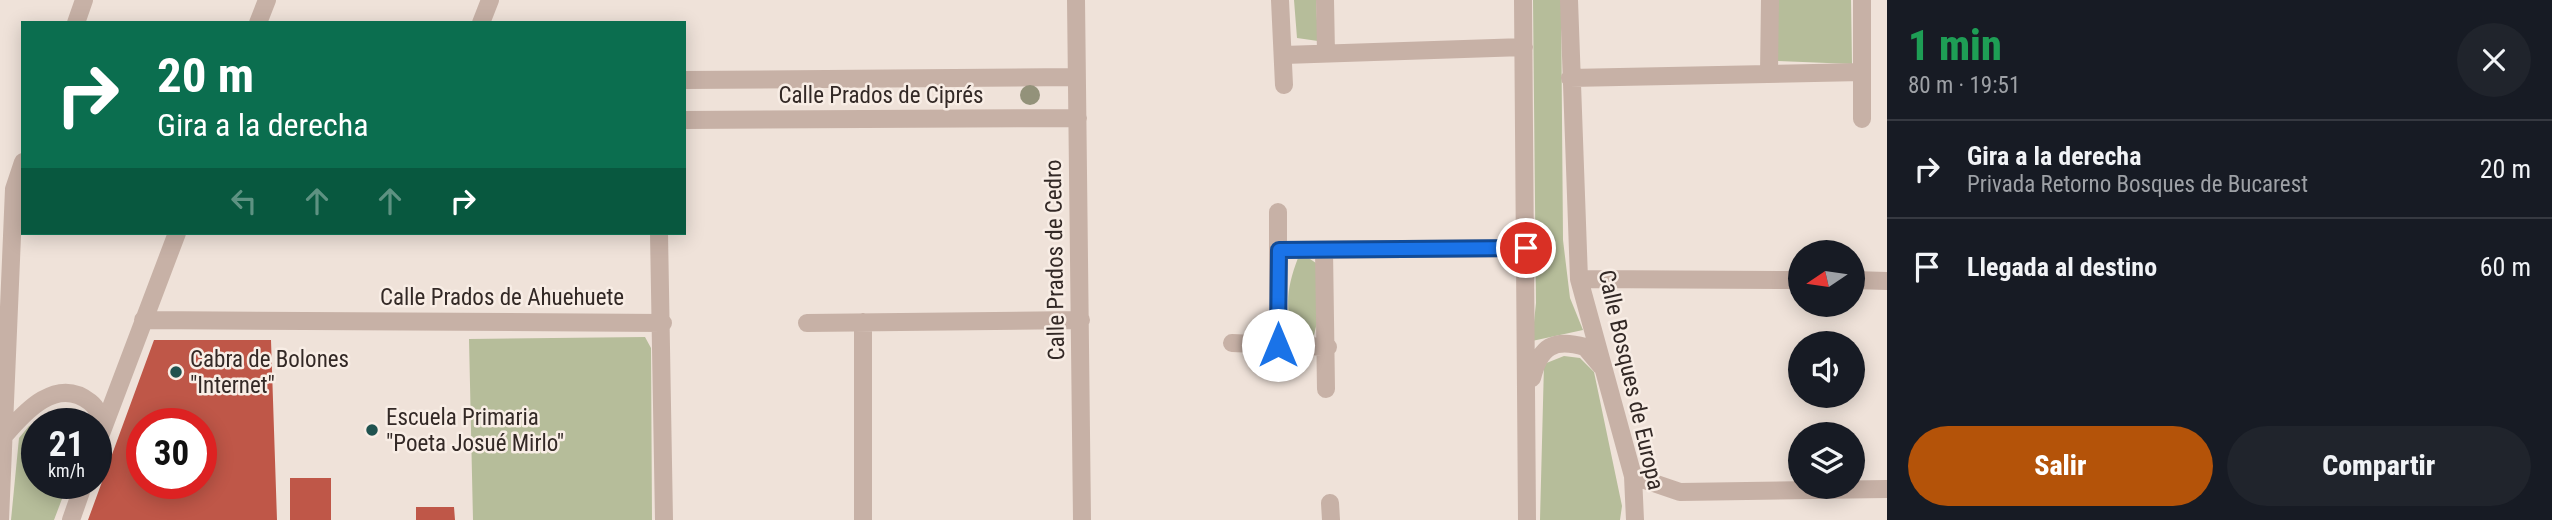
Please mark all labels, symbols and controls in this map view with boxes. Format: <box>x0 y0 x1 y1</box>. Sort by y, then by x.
text: 1 min <box>1908 21 2002 70</box>
button: close <box>2457 23 2531 97</box>
text: 20 m <box>157 47 254 104</box>
icon: right <box>42 49 133 140</box>
text: 80 m · 19:51 <box>1908 72 2020 99</box>
street label: Calle Prados de Ciprés <box>779 82 983 109</box>
text: Gira a la derecha <box>157 106 369 144</box>
text: Gira a la derecha <box>1967 141 2141 171</box>
icon: right <box>1908 150 1946 188</box>
text: 20 m <box>2480 154 2531 184</box>
street label: Calle Prados de Cedro <box>1040 159 1070 361</box>
text: Privada Retorno Bosques de Bucarest <box>1967 171 2308 198</box>
icon: left <box>225 182 263 220</box>
icon: ahead <box>298 182 336 220</box>
icon: ahead <box>371 182 409 220</box>
icon: right <box>444 182 482 220</box>
pin <box>1496 218 1556 278</box>
icon: arrive <box>1507 229 1545 267</box>
north arrow <box>1788 240 1866 317</box>
map controls <box>1788 240 1865 499</box>
icon: arrive <box>1908 248 1946 286</box>
text: Llegada al destino <box>1967 252 2157 282</box>
text: 60 m <box>2480 252 2531 282</box>
street label: Calle Bosques de Europa <box>1593 267 1669 493</box>
street label: Calle Prados de Ahuehuete <box>380 284 624 311</box>
position arrow <box>1241 308 1315 382</box>
button: sound <box>1788 331 1865 408</box>
place label: Cabra de Bolones "Internet" <box>190 346 349 399</box>
marker: Cabra de Bolones "Internet" <box>168 364 184 380</box>
place label: Escuela Primaria "Poeta Josué Mirlo" <box>386 404 564 457</box>
speed limit sign: 30 <box>126 408 217 499</box>
marker: Escuela Primaria "Poeta Josué Mirlo" <box>364 422 380 438</box>
button: layers <box>1788 422 1865 499</box>
text: 21 <box>49 424 84 465</box>
button: Salir <box>1908 426 2213 506</box>
button: Compartir <box>2227 426 2531 506</box>
text: km/h <box>48 460 85 481</box>

